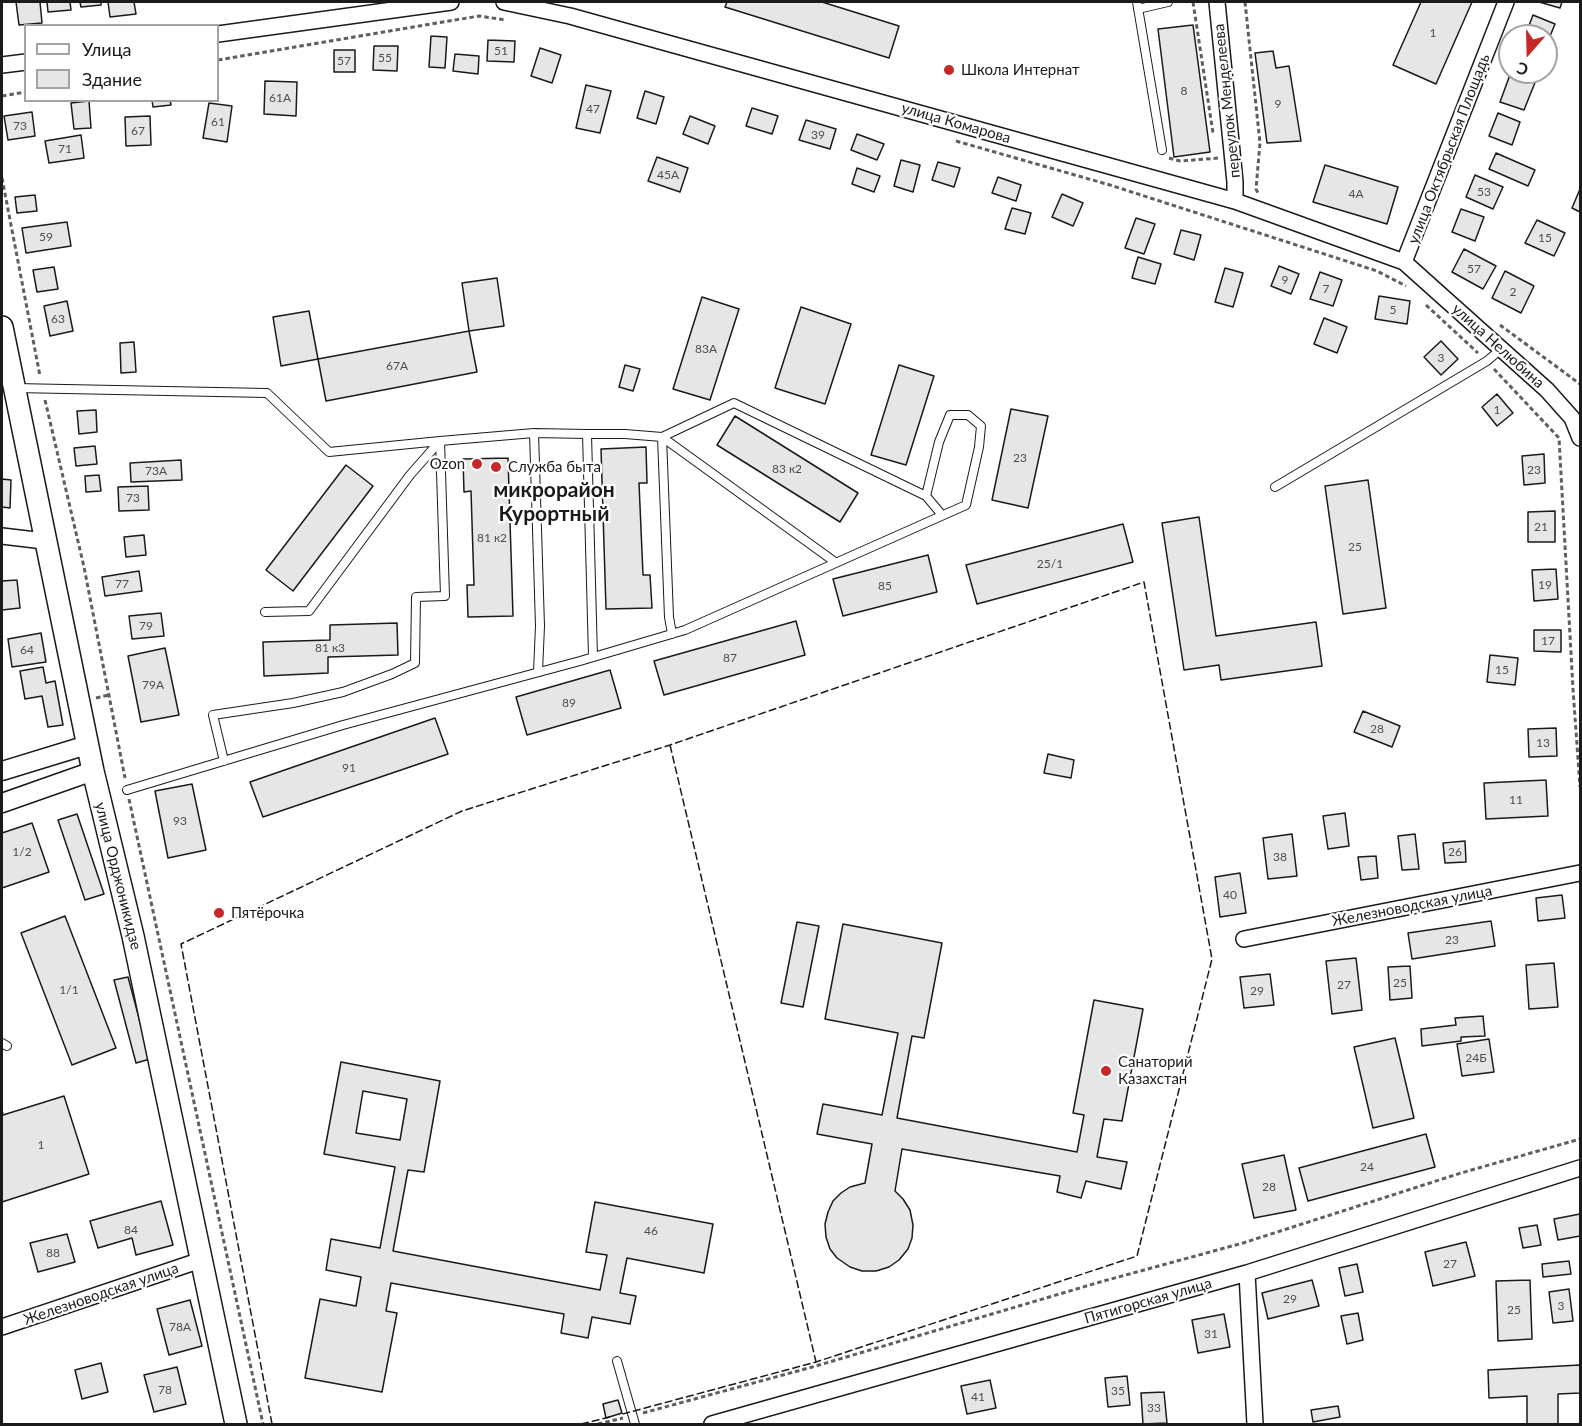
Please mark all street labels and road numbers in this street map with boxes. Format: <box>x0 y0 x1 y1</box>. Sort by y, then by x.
street label: переулок Менделеева <box>1210 23 1244 179</box>
street label: улица Октябрьская Площадь <box>1404 51 1494 247</box>
street label: улица Комарова <box>899 99 1013 147</box>
street label: улица Нелюбина <box>1448 300 1548 392</box>
street label: улица Орджоникидзе <box>91 800 145 952</box>
street label: Железноводская улица <box>1330 882 1494 930</box>
street label: Железноводская улица <box>21 1259 181 1329</box>
street label: Пятигорская улица <box>1082 1274 1214 1328</box>

